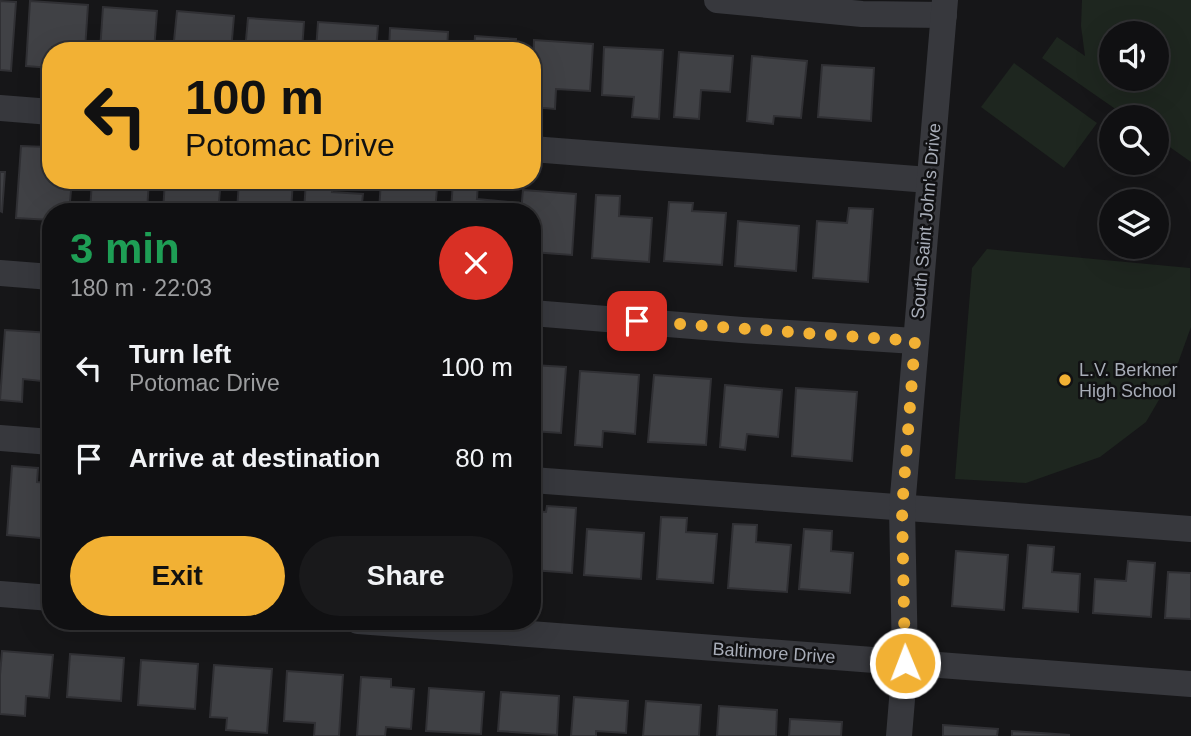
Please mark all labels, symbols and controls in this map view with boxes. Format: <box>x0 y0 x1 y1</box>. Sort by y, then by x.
map controls <box>1099 21 1169 259</box>
button: sound <box>1099 21 1169 91</box>
icon: left <box>70 70 161 161</box>
text: 100 m <box>185 70 324 124</box>
button: search <box>1099 105 1169 175</box>
street label: South Saint John's Drive <box>907 122 945 320</box>
text: Potomac Drive <box>185 127 395 163</box>
button: layers <box>1099 189 1169 259</box>
text: 3 min <box>70 225 180 272</box>
button: close <box>439 226 513 300</box>
text: 180 m · 22:03 <box>70 275 212 301</box>
pin <box>607 291 667 351</box>
icon: arrive <box>618 302 656 340</box>
text: Turn left <box>129 339 231 369</box>
icon: left <box>70 349 108 387</box>
text: 100 m <box>441 352 513 382</box>
place label: L.V. Berkner High School <box>1079 360 1177 401</box>
text: Potomac Drive <box>129 370 280 396</box>
marker: L.V. Berkner High School <box>1057 372 1073 388</box>
icon: arrive <box>70 440 108 478</box>
text: Arrive at destination <box>129 443 380 473</box>
text: 80 m <box>455 443 513 473</box>
button: Exit <box>70 536 285 616</box>
button: Share <box>299 536 513 616</box>
position arrow <box>868 626 942 700</box>
street label: Baltimore Drive <box>712 639 836 667</box>

